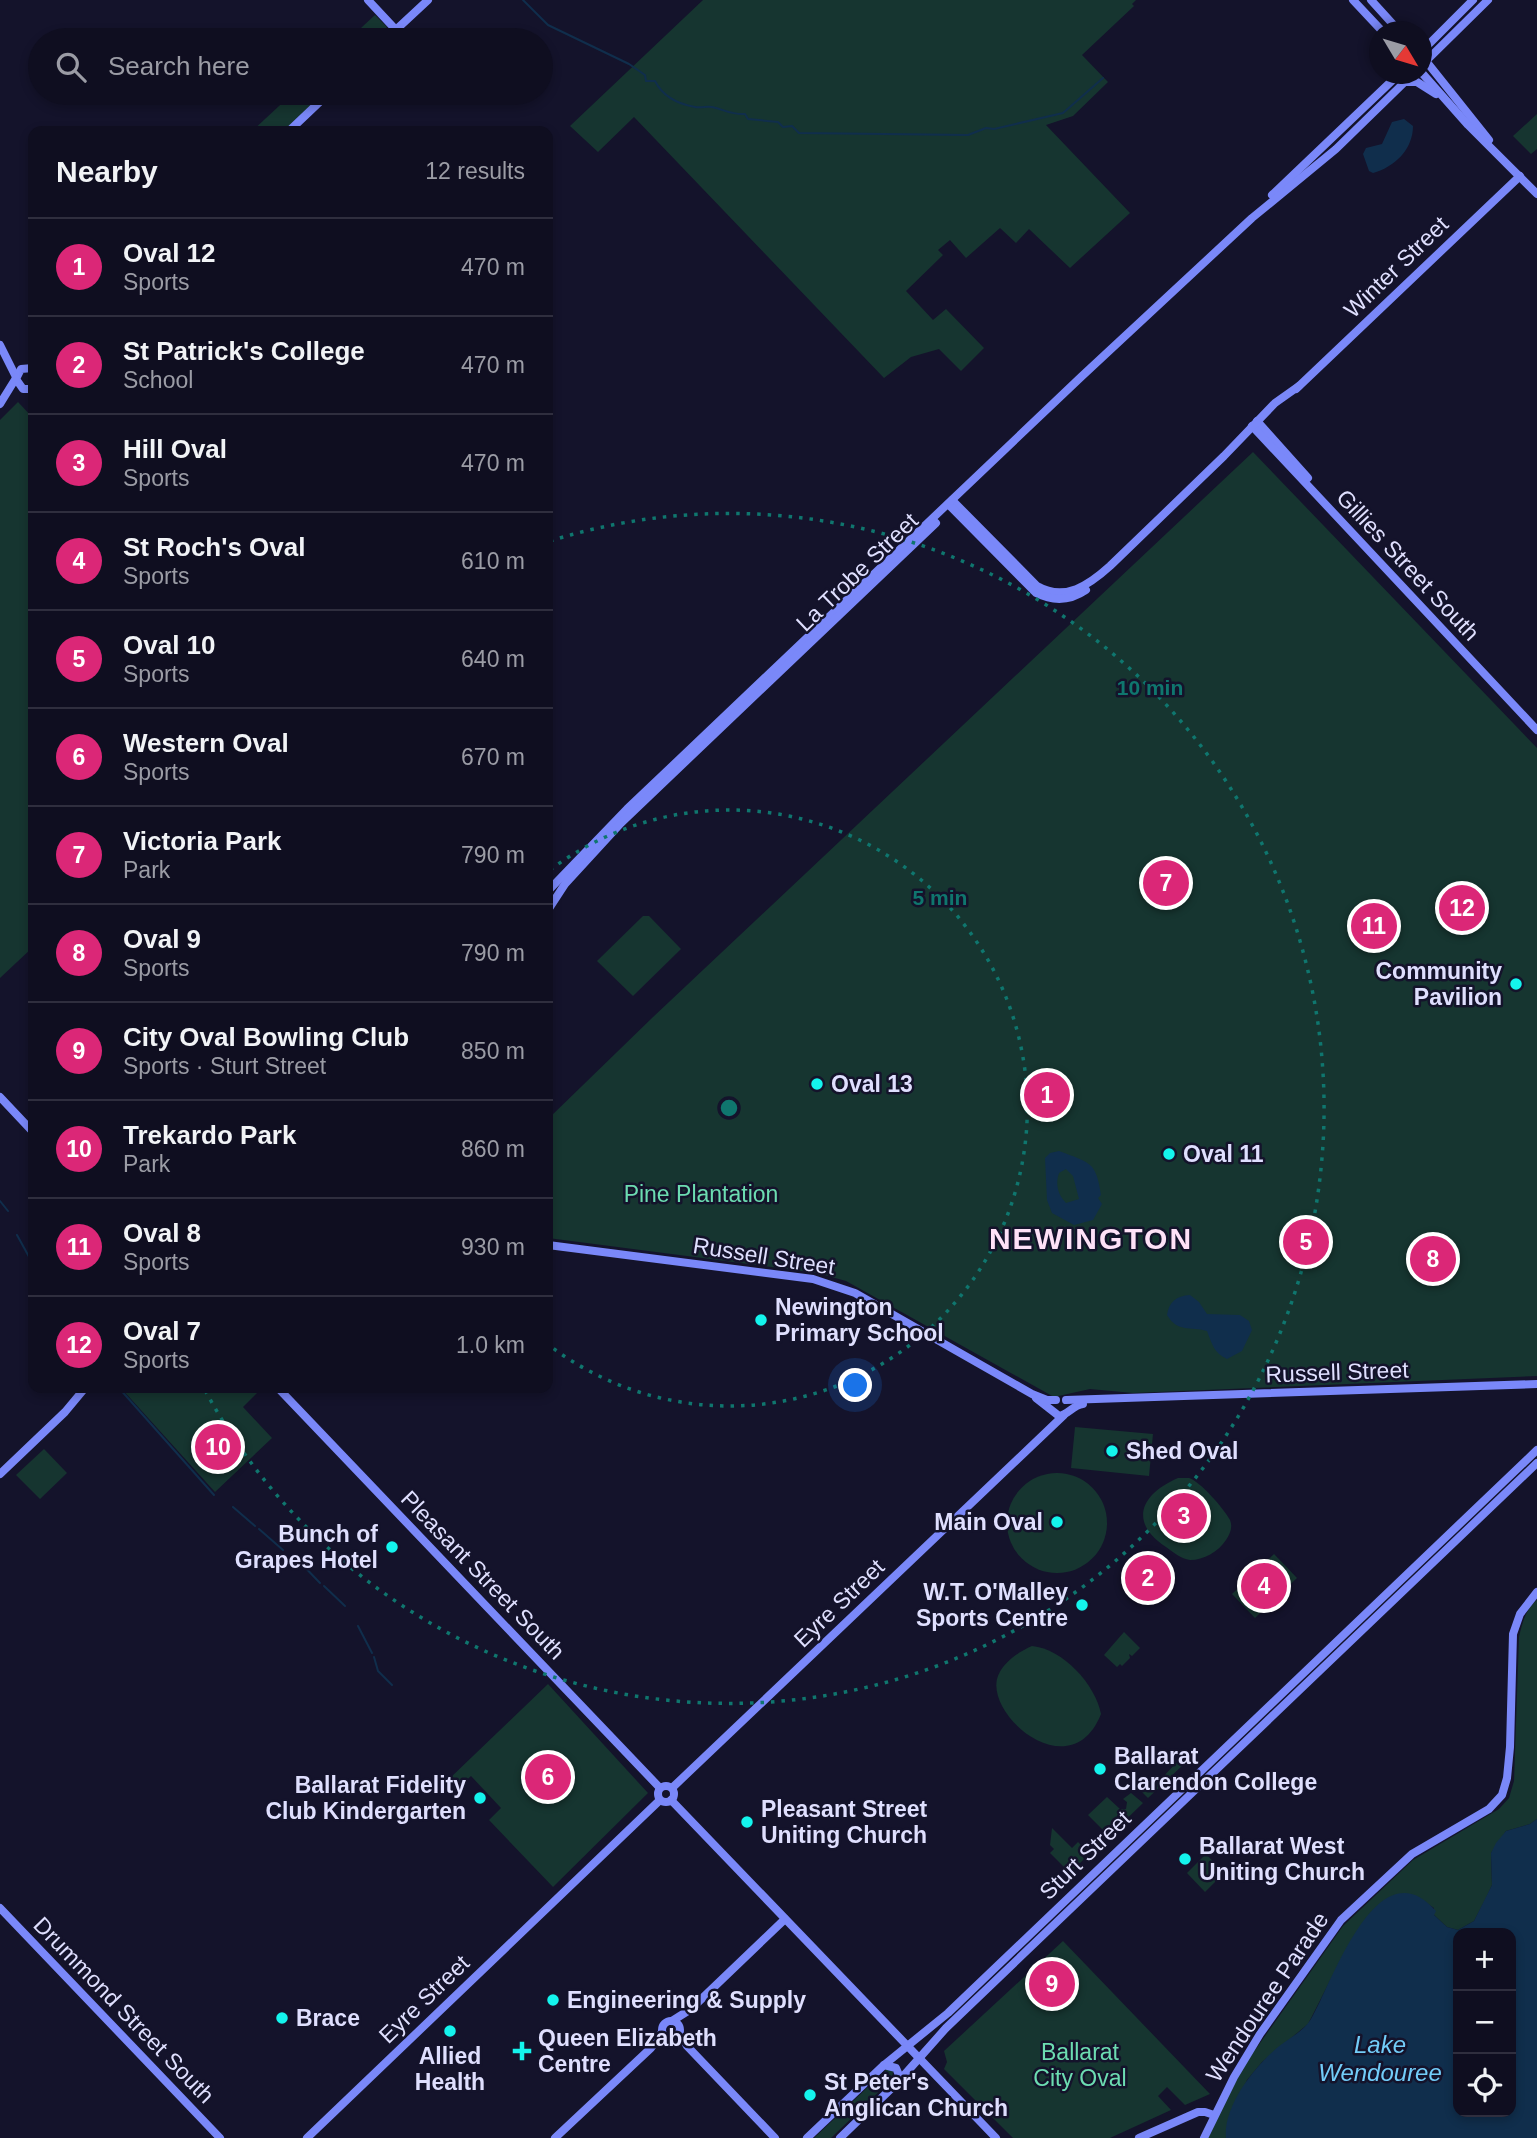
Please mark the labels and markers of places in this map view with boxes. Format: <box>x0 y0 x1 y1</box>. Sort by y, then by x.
pin: 7 <box>1143 857 1189 909</box>
pin: 12 <box>1439 882 1485 934</box>
pin: 11 <box>1351 900 1397 952</box>
place label: Community Pavilion <box>1376 958 1502 1010</box>
marker: Community Pavilion <box>1508 976 1524 992</box>
pin: 1 <box>1024 1069 1070 1121</box>
place label: Oval 13 <box>831 1071 913 1097</box>
marker: Oval 13 <box>809 1076 825 1092</box>
centre of rings <box>717 1096 741 1120</box>
place label: Oval 11 <box>1183 1141 1264 1167</box>
marker: Oval 11 <box>1161 1146 1177 1162</box>
pin: 5 <box>1283 1216 1329 1268</box>
pin: 8 <box>1410 1233 1456 1285</box>
place label: Newington Primary School <box>775 1294 944 1346</box>
marker: Newington Primary School <box>753 1312 769 1328</box>
pin: 10 <box>195 1421 241 1473</box>
place label: Shed Oval <box>1126 1438 1238 1464</box>
marker: Shed Oval <box>1104 1443 1120 1459</box>
pin: 3 <box>1161 1490 1207 1542</box>
place label: Main Oval <box>934 1509 1043 1535</box>
marker: Main Oval <box>1049 1514 1065 1530</box>
place label: Bunch of Grapes Hotel <box>235 1521 378 1573</box>
marker: Bunch of Grapes Hotel <box>384 1539 400 1555</box>
pin: 2 <box>1125 1552 1171 1604</box>
pin: 4 <box>1241 1560 1287 1612</box>
place label: W.T. O'Malley Sports Centre <box>916 1579 1068 1631</box>
marker: W.T. O'Malley Sports Centre <box>1074 1597 1090 1613</box>
place label: Ballarat Clarendon College <box>1114 1743 1317 1795</box>
pin: 6 <box>525 1751 571 1803</box>
marker: Ballarat Clarendon College <box>1092 1761 1108 1777</box>
place label: Ballarat Fidelity Club Kindergarten <box>265 1772 466 1824</box>
marker: Ballarat Fidelity Club Kindergarten <box>472 1790 488 1806</box>
place label: Pleasant Street Uniting Church <box>761 1796 928 1848</box>
marker: Pleasant Street Uniting Church <box>739 1814 755 1830</box>
place label: Ballarat West Uniting Church <box>1199 1833 1365 1885</box>
marker: Ballarat West Uniting Church <box>1177 1851 1193 1867</box>
pin: 9 <box>1029 1958 1075 2010</box>
place label: Engineering & Supply <box>567 1987 806 2013</box>
marker: Engineering & Supply <box>545 1992 561 2008</box>
place label: Brace <box>296 2005 360 2031</box>
marker: Brace <box>274 2010 290 2026</box>
marker: Allied Health <box>442 2023 458 2039</box>
place label: Queen Elizabeth Centre <box>538 2025 717 2077</box>
marker: Queen Elizabeth Centre <box>512 2041 532 2061</box>
place label: Allied Health <box>415 2043 485 2095</box>
place label: St Peter's Anglican Church <box>824 2069 1008 2121</box>
marker: St Peter's Anglican Church <box>802 2087 818 2103</box>

